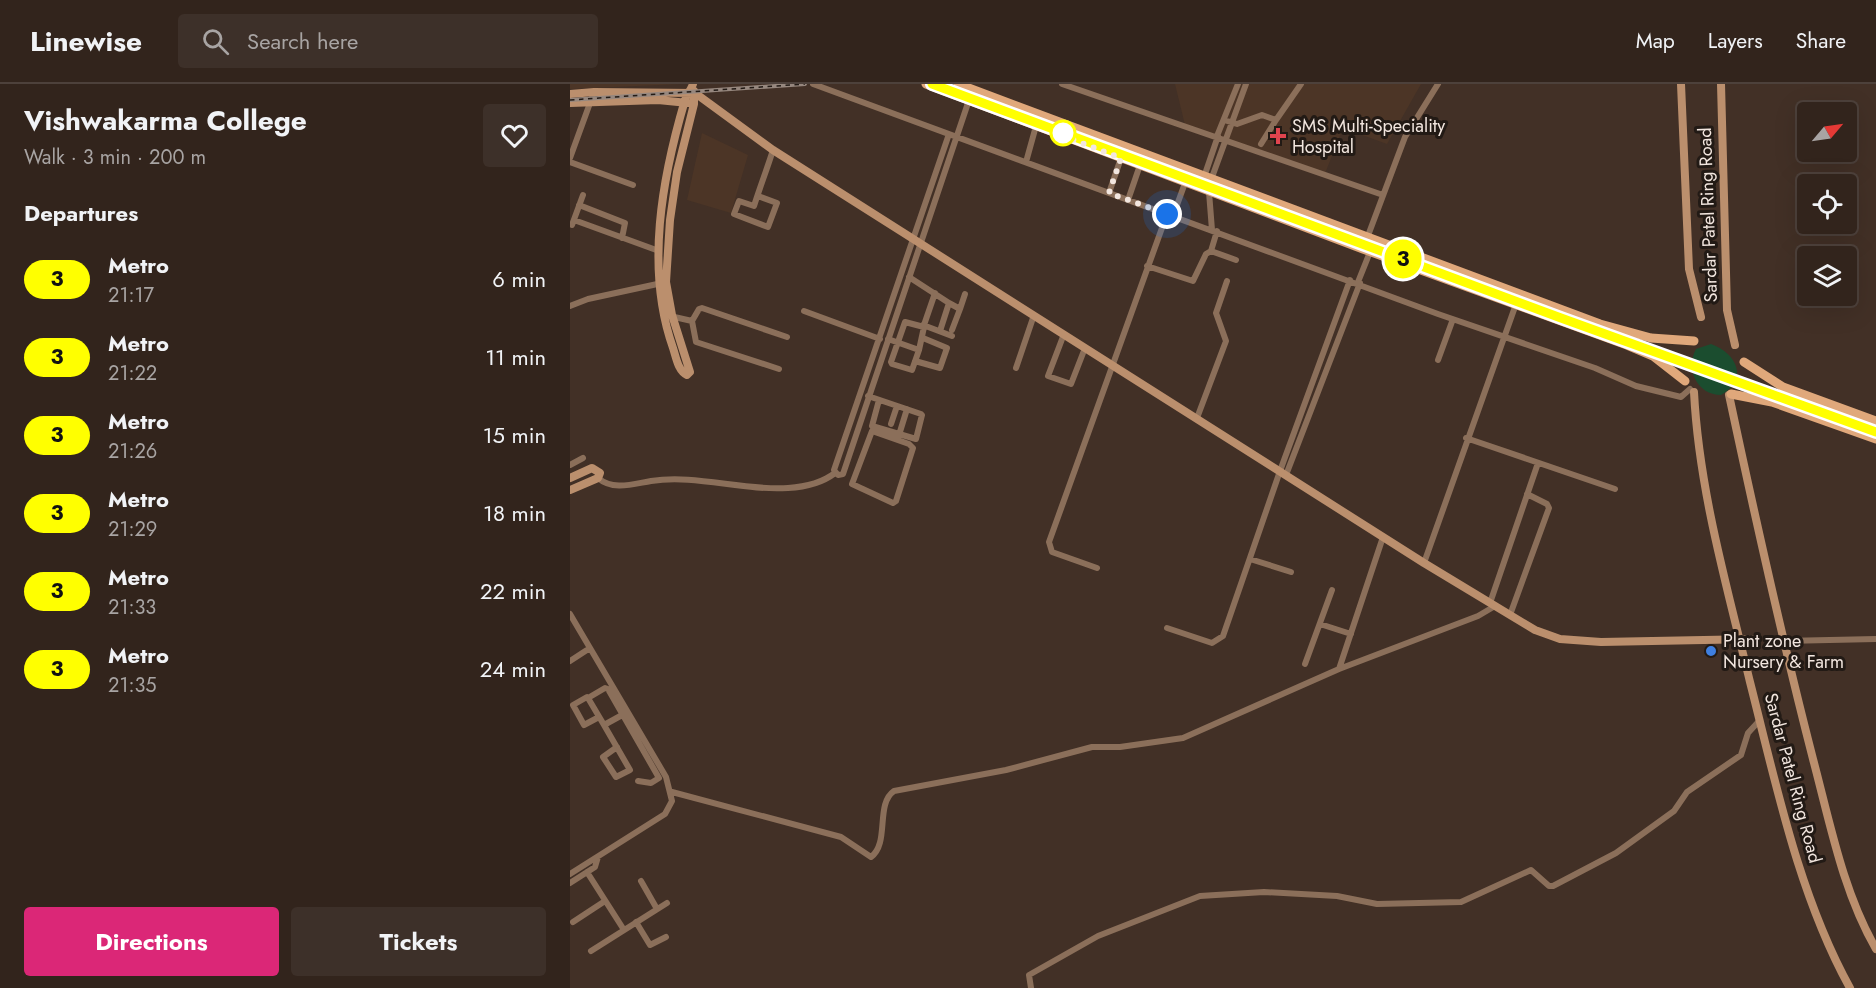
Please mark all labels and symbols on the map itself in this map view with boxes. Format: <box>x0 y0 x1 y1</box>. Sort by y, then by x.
north arrow <box>1797 102 1857 162</box>
place label: SMS Multi-Speciality Hospital <box>1292 113 1445 160</box>
unlabelled marker <box>1050 120 1076 146</box>
marker: SMS Multi-Speciality Hospital <box>1269 127 1287 145</box>
street label: Sardar Patel Ring Road <box>1692 127 1724 303</box>
your location <box>1152 199 1182 229</box>
line badge: 3 <box>1384 240 1422 279</box>
place label: Plant zone Nursery & Farm <box>1723 628 1844 675</box>
marker: Plant zone Nursery & Farm <box>1704 644 1718 658</box>
street label: Sardar Patel Ring Road <box>1758 690 1828 866</box>

